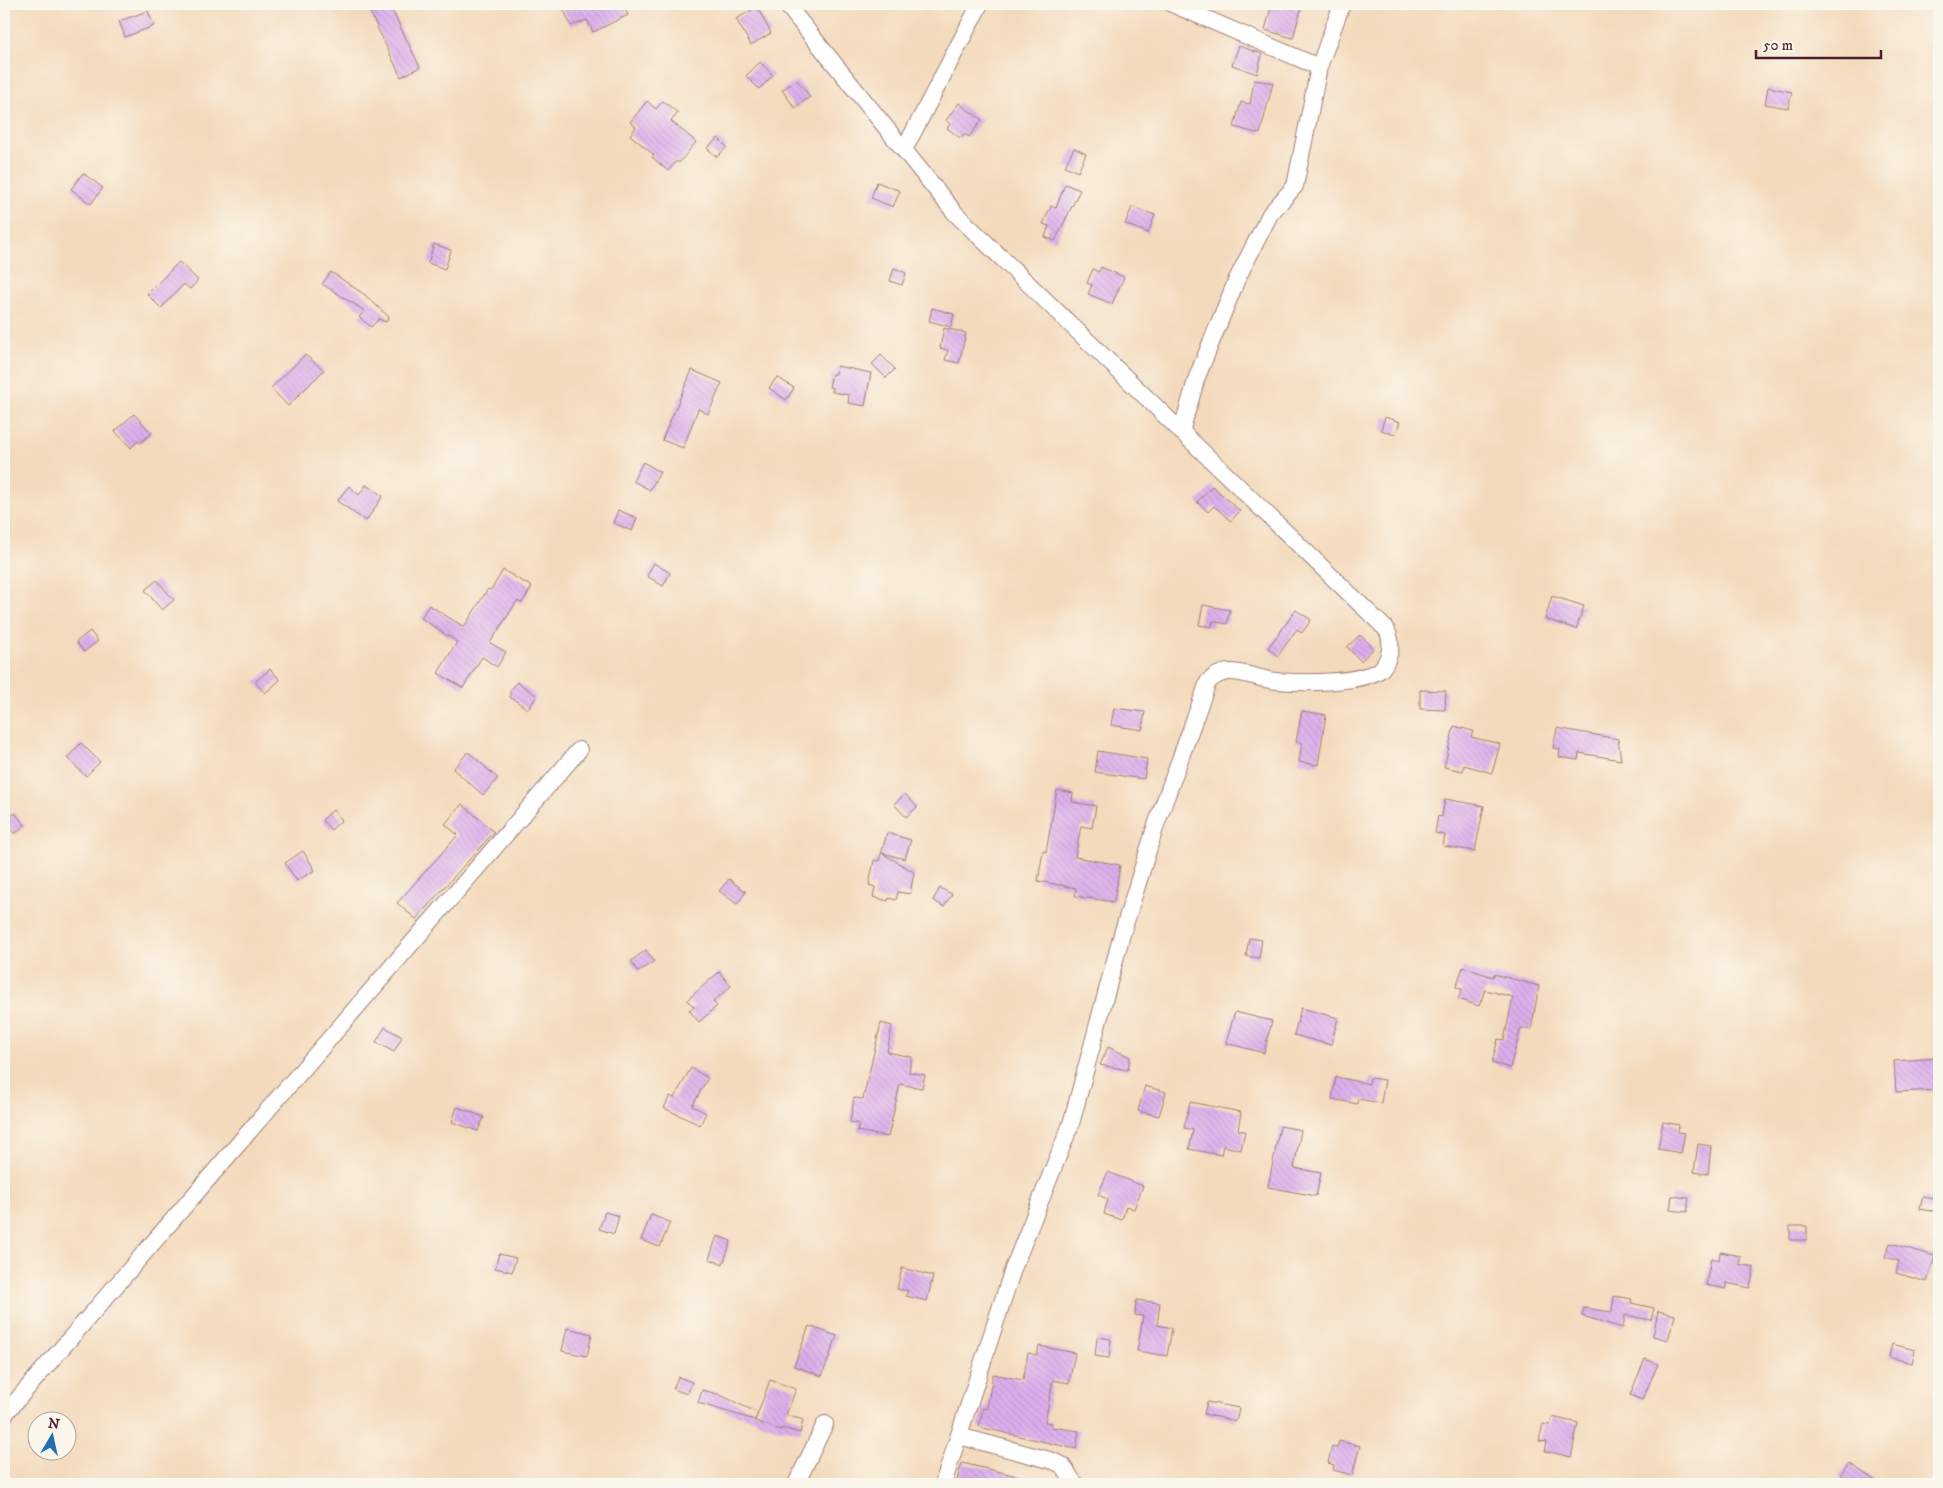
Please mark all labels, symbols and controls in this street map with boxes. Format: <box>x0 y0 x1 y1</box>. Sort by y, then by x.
scale bar <box>1756 28 1880 60</box>
text: 50 m <box>1763 36 1793 55</box>
north arrow <box>28 1410 78 1460</box>
text: N <box>47 1414 61 1434</box>

